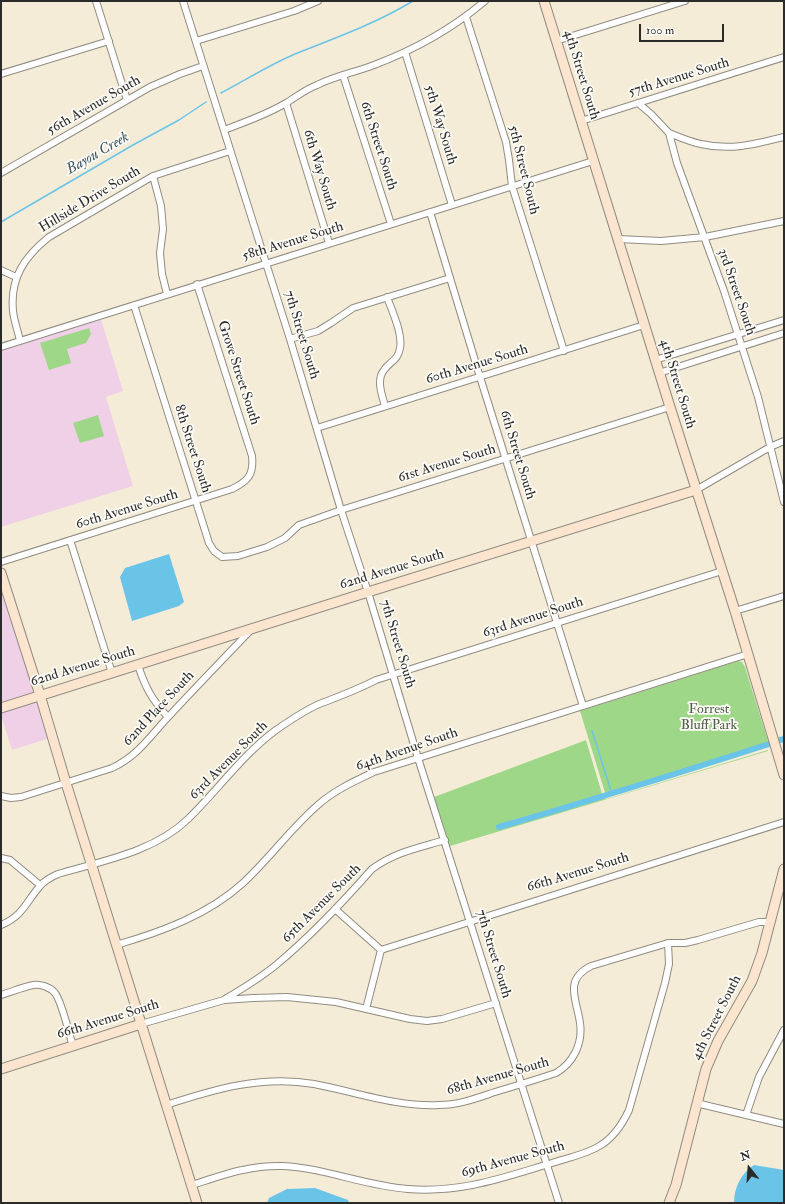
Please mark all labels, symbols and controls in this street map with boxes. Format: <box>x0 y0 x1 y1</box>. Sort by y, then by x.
scale bar <box>641 16 726 42</box>
text: 100 m <box>646 23 674 38</box>
street label: 4th Street South <box>559 28 603 122</box>
street label: 57th Avenue South <box>627 55 731 101</box>
street label: 56th Avenue South <box>44 72 144 140</box>
street label: 5th Way South <box>420 83 460 167</box>
street label: 6th Street South <box>356 100 400 192</box>
street label: 5th Street South <box>504 124 542 216</box>
street label: 6th Way South <box>299 128 339 212</box>
water label: Bayou Creek <box>63 129 133 179</box>
street label: Hillside Drive South <box>36 163 144 237</box>
street label: 58th Avenue South <box>241 219 345 265</box>
street label: 3rd Street South <box>713 246 759 338</box>
street label: 7th Street South <box>280 289 322 381</box>
street label: Grove Street South <box>213 319 263 427</box>
street label: 4th Street South <box>655 337 699 431</box>
street label: 60th Avenue South <box>424 341 530 389</box>
street label: 8th Street South <box>170 403 214 495</box>
street label: 6th Street South <box>495 408 539 502</box>
street label: 61st Avenue South <box>396 441 498 487</box>
street label: 60th Avenue South <box>74 486 180 534</box>
street label: 62nd Avenue South <box>338 546 446 594</box>
street label: 63rd Avenue South <box>481 594 585 642</box>
street label: 7th Street South <box>376 598 418 690</box>
street label: 62nd Avenue South <box>29 643 137 691</box>
street label: 62nd Place South <box>120 668 198 750</box>
park label: Forrest Bluff Park <box>681 702 737 734</box>
street label: 63rd Avenue South <box>186 718 272 804</box>
street label: 64th Avenue South <box>354 725 460 775</box>
street label: 66th Avenue South <box>525 849 631 897</box>
street label: 65th Avenue South <box>279 861 365 947</box>
street label: 7th Street South <box>472 908 514 1000</box>
street label: 4th Street South <box>688 973 746 1063</box>
street label: 66th Avenue South <box>55 996 161 1044</box>
street label: 68th Avenue South <box>445 1054 551 1100</box>
street label: 69th Avenue South <box>460 1138 566 1182</box>
north arrow <box>729 1148 769 1188</box>
text: N <box>739 1148 752 1164</box>

